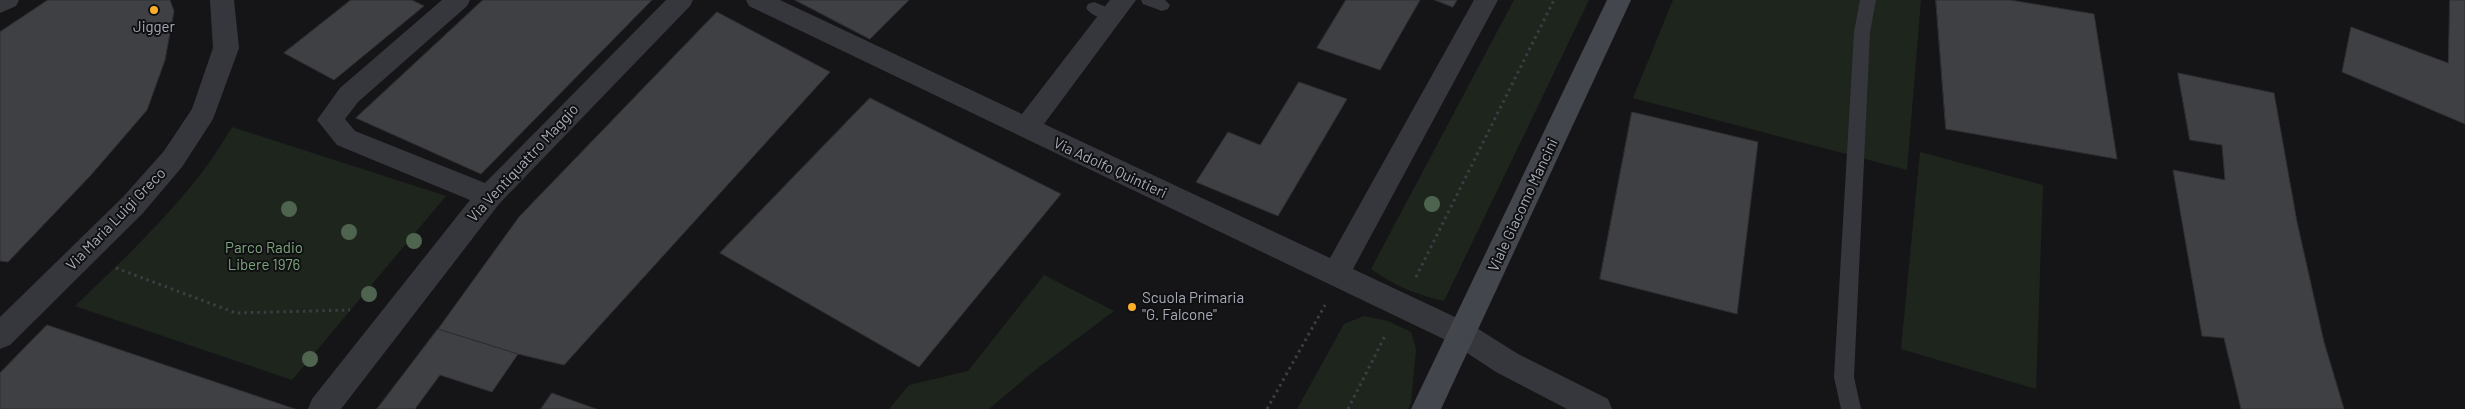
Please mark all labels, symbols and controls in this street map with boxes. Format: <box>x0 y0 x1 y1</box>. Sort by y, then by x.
marker: Jigger <box>148 4 160 16</box>
place label: Jigger <box>133 18 175 36</box>
street label: Via Ventiquattro Maggio <box>464 100 582 226</box>
street label: Via Adolfo Quintieri <box>1050 134 1170 202</box>
street label: Viale Giacomo Mancini <box>1484 136 1562 274</box>
street label: Via Maria Luigi Greco <box>62 164 170 274</box>
park label: Parco Radio Libere 1976 <box>225 239 303 274</box>
place label: Scuola Primaria "G. Falcone" <box>1142 289 1244 324</box>
marker: Scuola Primaria "G. Falcone" <box>1126 301 1138 313</box>

